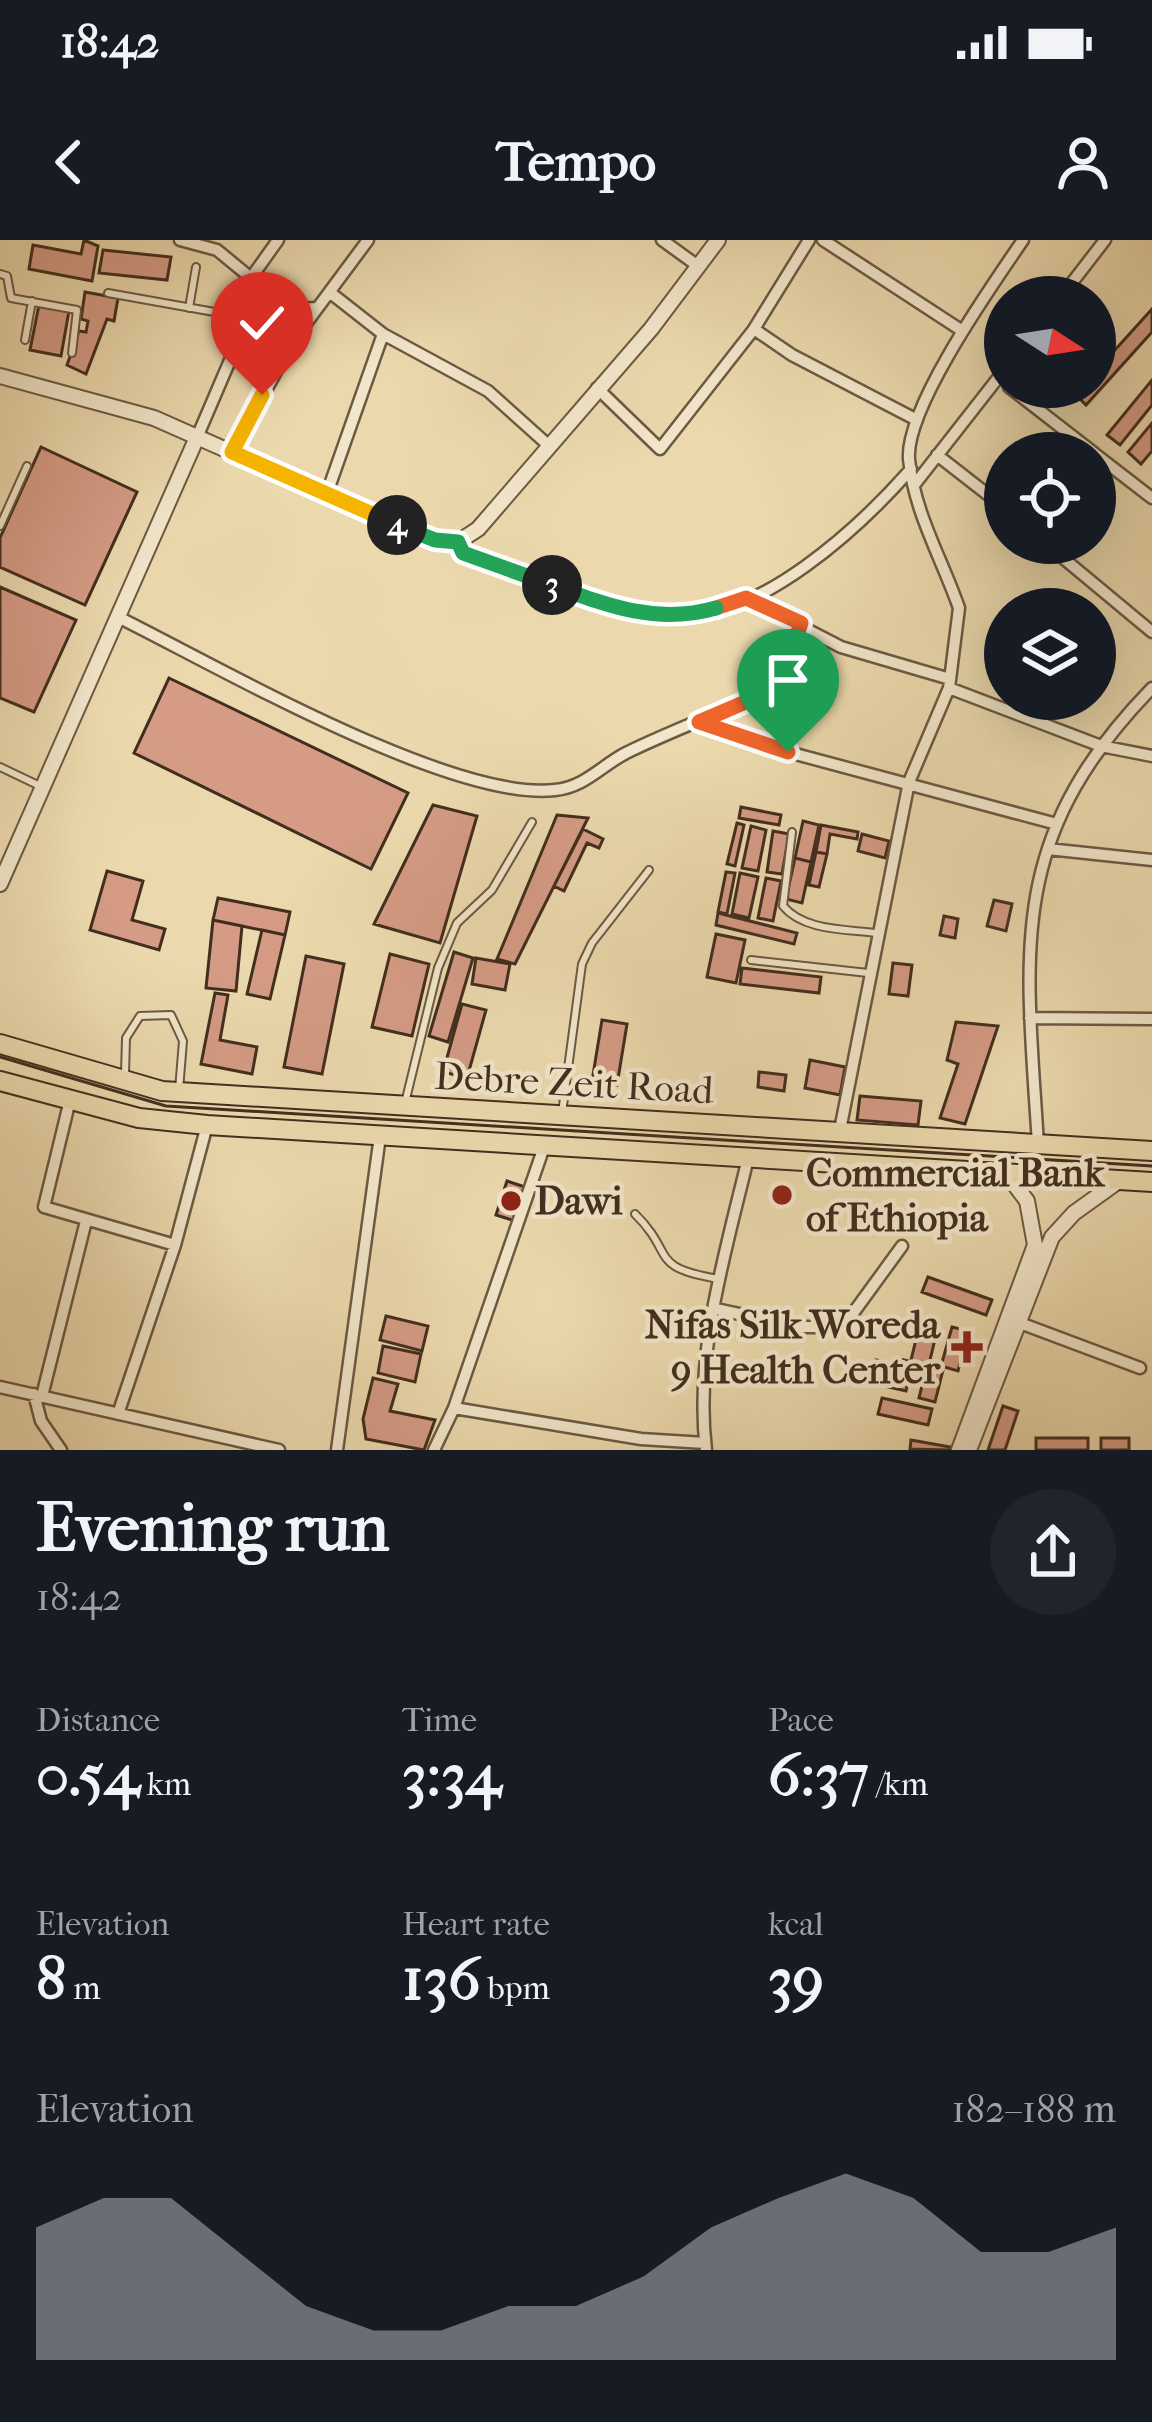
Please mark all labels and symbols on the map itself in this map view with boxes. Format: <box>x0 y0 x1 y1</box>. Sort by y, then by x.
pin <box>211 272 313 395</box>
north arrow <box>984 276 1116 408</box>
pin: 4 <box>367 495 427 555</box>
pin: 3 <box>522 555 582 615</box>
pin <box>737 629 839 752</box>
street label: Debre Zeit Road <box>433 1053 715 1113</box>
place label: Commercial Bank of Ethiopia <box>806 1150 1105 1241</box>
place label: Dawi <box>535 1178 623 1224</box>
marker: Commercial Bank of Ethiopia <box>769 1182 795 1208</box>
marker: Dawi <box>498 1188 524 1214</box>
place label: Nifas Silk Woreda 9 Health Center <box>645 1302 941 1393</box>
marker: Nifas Silk Woreda 9 Health Center <box>951 1331 983 1363</box>

